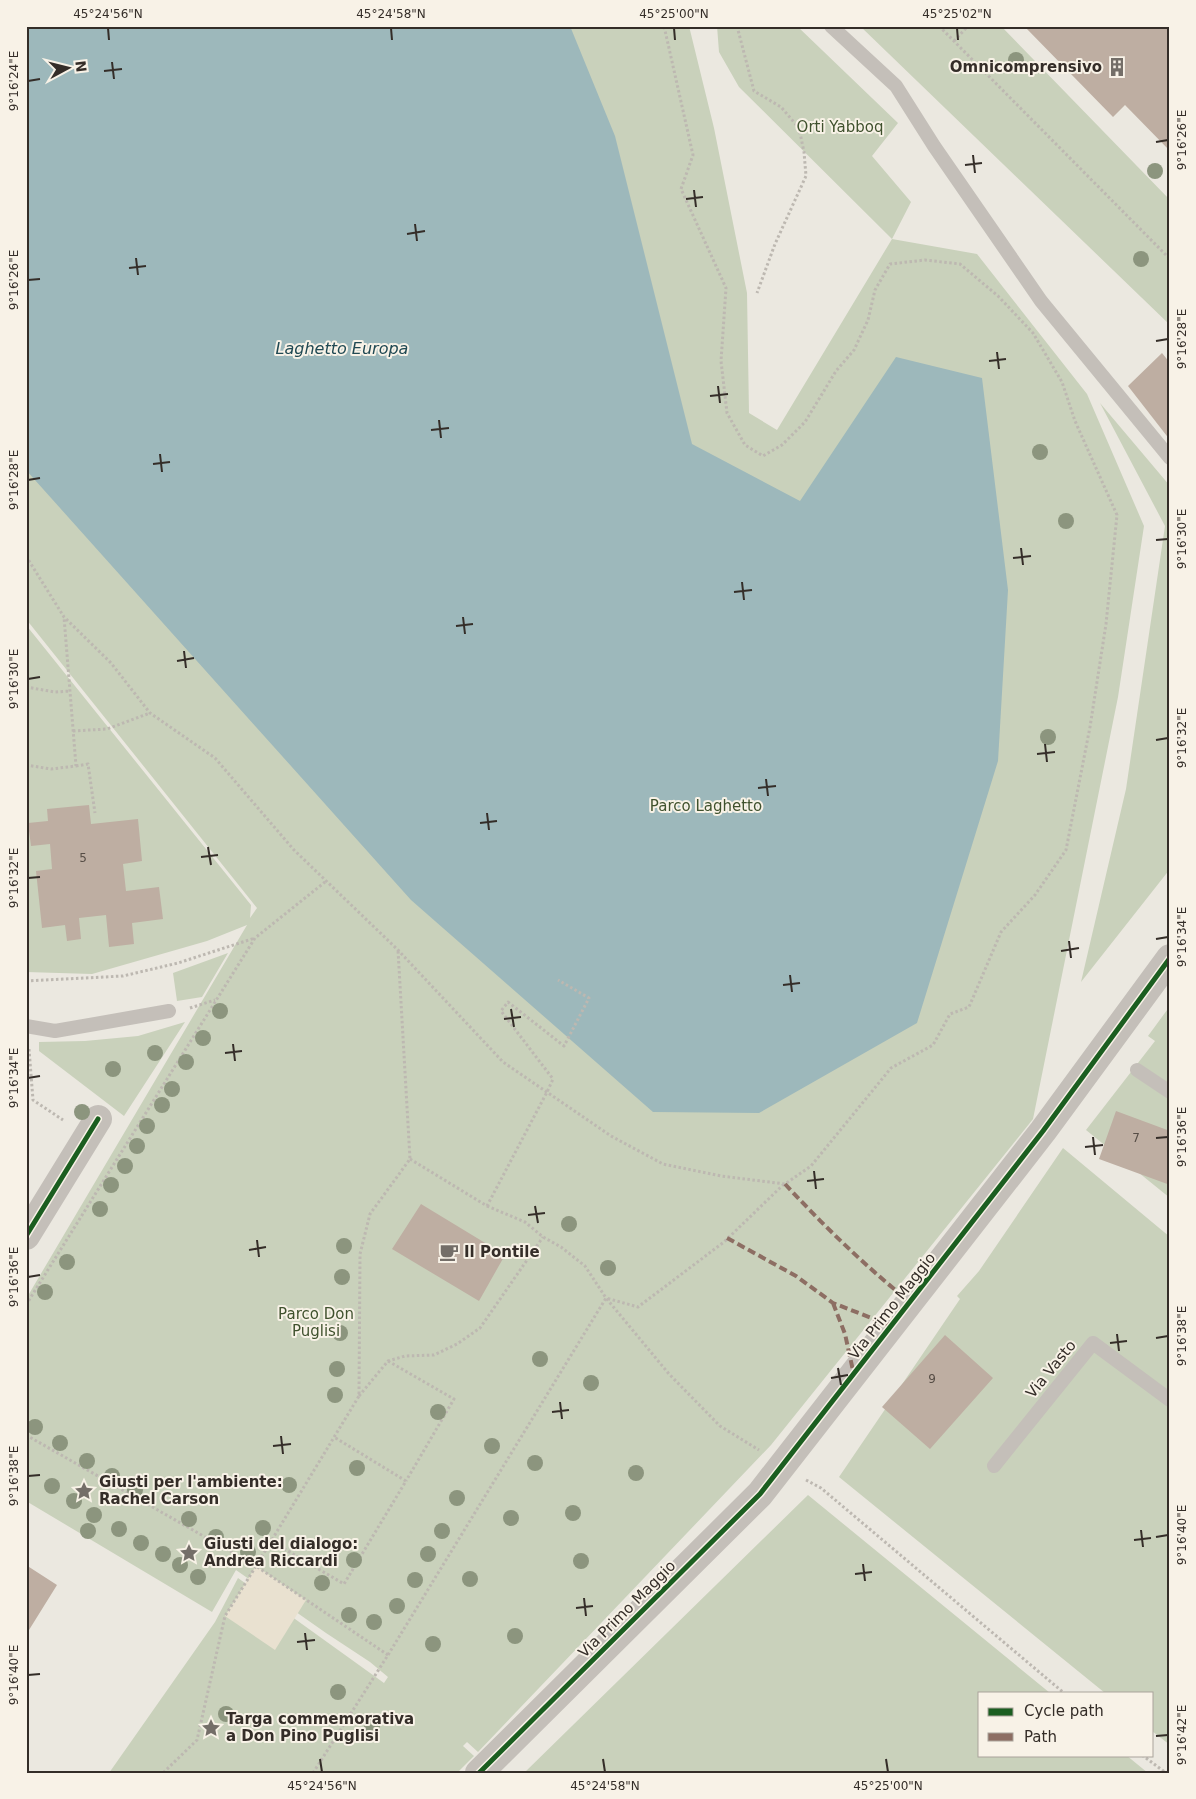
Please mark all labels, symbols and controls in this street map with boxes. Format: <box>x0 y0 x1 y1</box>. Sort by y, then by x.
text: 45°24'56"N <box>73 7 143 21</box>
text: 45°24'58"N <box>356 7 426 21</box>
text: 45°25'00"N <box>639 7 709 21</box>
text: 45°25'02"N <box>922 7 992 21</box>
north arrow <box>42 42 92 92</box>
text: 9°16'24"E <box>7 51 21 111</box>
building icon: Omnicomprensivo <box>1106 56 1128 78</box>
place label: Omnicomprensivo <box>950 58 1102 76</box>
text: N <box>72 60 90 73</box>
text: 9°16'26"E <box>1175 110 1189 170</box>
park label: Orti Yabboq <box>797 118 883 136</box>
text: 9°16'26"E <box>7 250 21 310</box>
text: 9°16'28"E <box>1175 309 1189 369</box>
water label: Laghetto Europa <box>276 339 408 358</box>
text: 9°16'28"E <box>7 450 21 510</box>
text: 9°16'30"E <box>1175 509 1189 569</box>
text: 9°16'30"E <box>7 649 21 709</box>
text: 9°16'32"E <box>1175 708 1189 768</box>
park label: Parco Laghetto <box>650 797 762 815</box>
text: 9°16'32"E <box>7 848 21 908</box>
house number: 5 <box>79 851 87 865</box>
text: 9°16'34"E <box>1175 907 1189 967</box>
text: 9°16'34"E <box>7 1048 21 1108</box>
text: 9°16'36"E <box>1175 1107 1189 1167</box>
house number: 7 <box>1132 1131 1140 1145</box>
cafe icon: Il Pontile <box>438 1241 460 1263</box>
place label: Il Pontile <box>464 1243 540 1261</box>
text: 9°16'36"E <box>7 1247 21 1307</box>
street label: Via Primo Maggio <box>845 1249 939 1363</box>
park label: Parco Don Puglisi <box>278 1305 354 1340</box>
text: 9°16'38"E <box>1175 1306 1189 1366</box>
street label: Via Vasto <box>1022 1336 1080 1402</box>
house number: 9 <box>928 1372 936 1386</box>
text: 9°16'38"E <box>7 1446 21 1506</box>
place label: Giusti per l'ambiente: Rachel Carson <box>99 1473 283 1508</box>
place icon: Giusti per l'ambiente: Rachel Carson <box>73 1480 95 1502</box>
text: 9°16'40"E <box>1175 1505 1189 1565</box>
place label: Giusti del dialogo: Andrea Riccardi <box>204 1535 358 1570</box>
place icon: Giusti del dialogo: Andrea Riccardi <box>178 1542 200 1564</box>
street label: Via Primo Maggio <box>575 1557 679 1661</box>
text: 9°16'40"E <box>7 1645 21 1705</box>
legend <box>978 1692 1154 1756</box>
text: Cycle path <box>1024 1702 1104 1720</box>
text: 9°16'42"E <box>1175 1705 1189 1765</box>
place label: Targa commemorativa a Don Pino Puglisi <box>226 1710 414 1745</box>
place icon: Targa commemorativa a Don Pino Puglisi <box>200 1717 222 1739</box>
text: Path <box>1024 1728 1057 1746</box>
text: 45°24'56"N <box>287 1779 357 1793</box>
text: 45°24'58"N <box>570 1779 640 1793</box>
text: 45°25'00"N <box>853 1779 923 1793</box>

